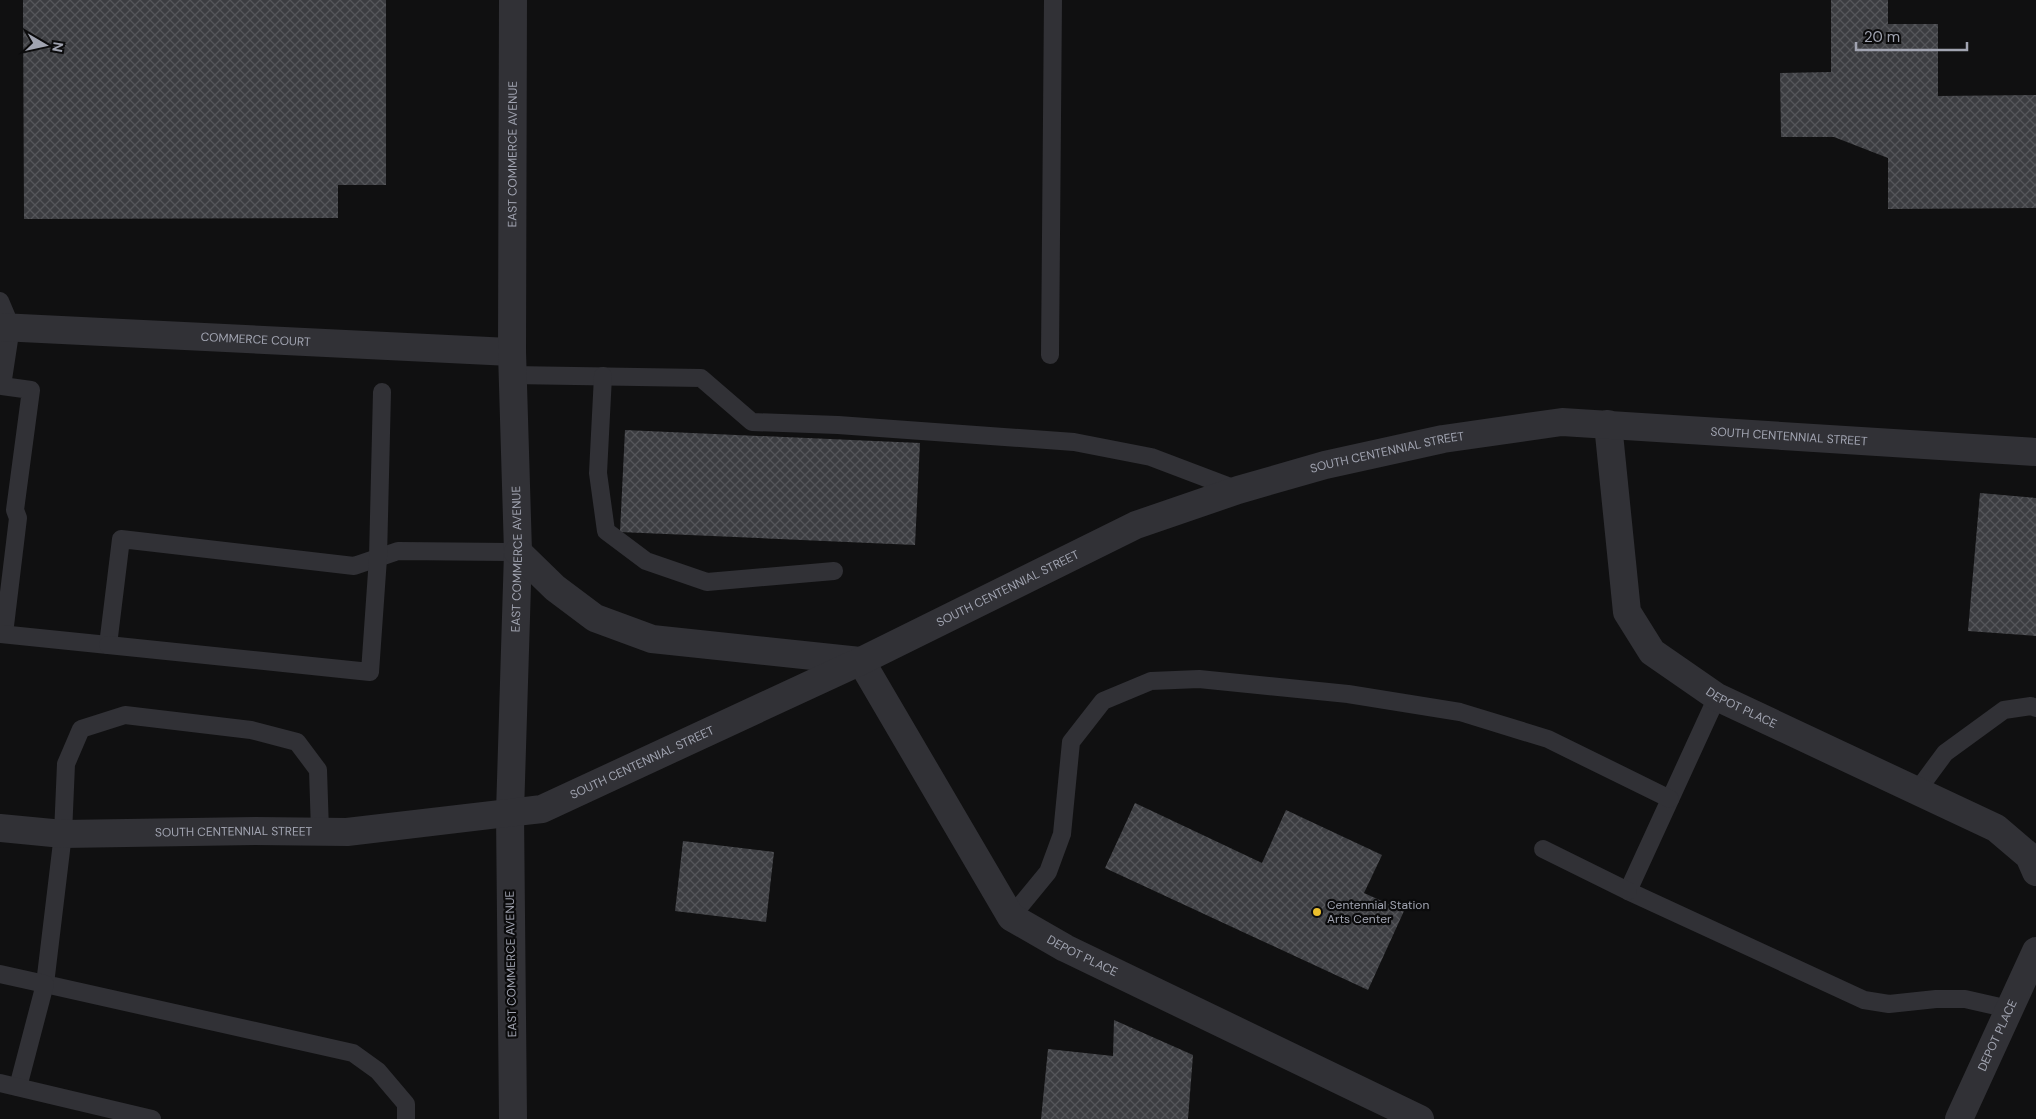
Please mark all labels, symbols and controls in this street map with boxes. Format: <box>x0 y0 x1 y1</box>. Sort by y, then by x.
north arrow <box>20 20 70 70</box>
scale bar <box>1856 20 1967 52</box>
text: 20 m <box>1864 27 1900 47</box>
text: N <box>48 41 68 53</box>
street label: EAST COMMERCE AVENUE <box>504 81 521 228</box>
street label: COMMERCE COURT <box>200 329 311 350</box>
street label: SOUTH CENTENNIAL STREET <box>1710 423 1868 449</box>
street label: SOUTH CENTENNIAL STREET <box>1308 428 1466 477</box>
street label: EAST COMMERCE AVENUE <box>508 485 526 633</box>
street label: SOUTH CENTENNIAL STREET <box>934 546 1082 630</box>
street label: DEPOT PLACE <box>1703 684 1780 732</box>
street label: SOUTH CENTENNIAL STREET <box>567 722 717 803</box>
street label: SOUTH CENTENNIAL STREET <box>155 823 313 841</box>
street label: EAST COMMERCE AVENUE <box>502 890 520 1037</box>
place label: Centennial Station Arts Center <box>1327 897 1429 927</box>
marker: Centennial Station Arts Center <box>1311 906 1323 918</box>
street label: DEPOT PLACE <box>1044 931 1120 980</box>
street label: DEPOT PLACE <box>1974 997 2021 1074</box>

